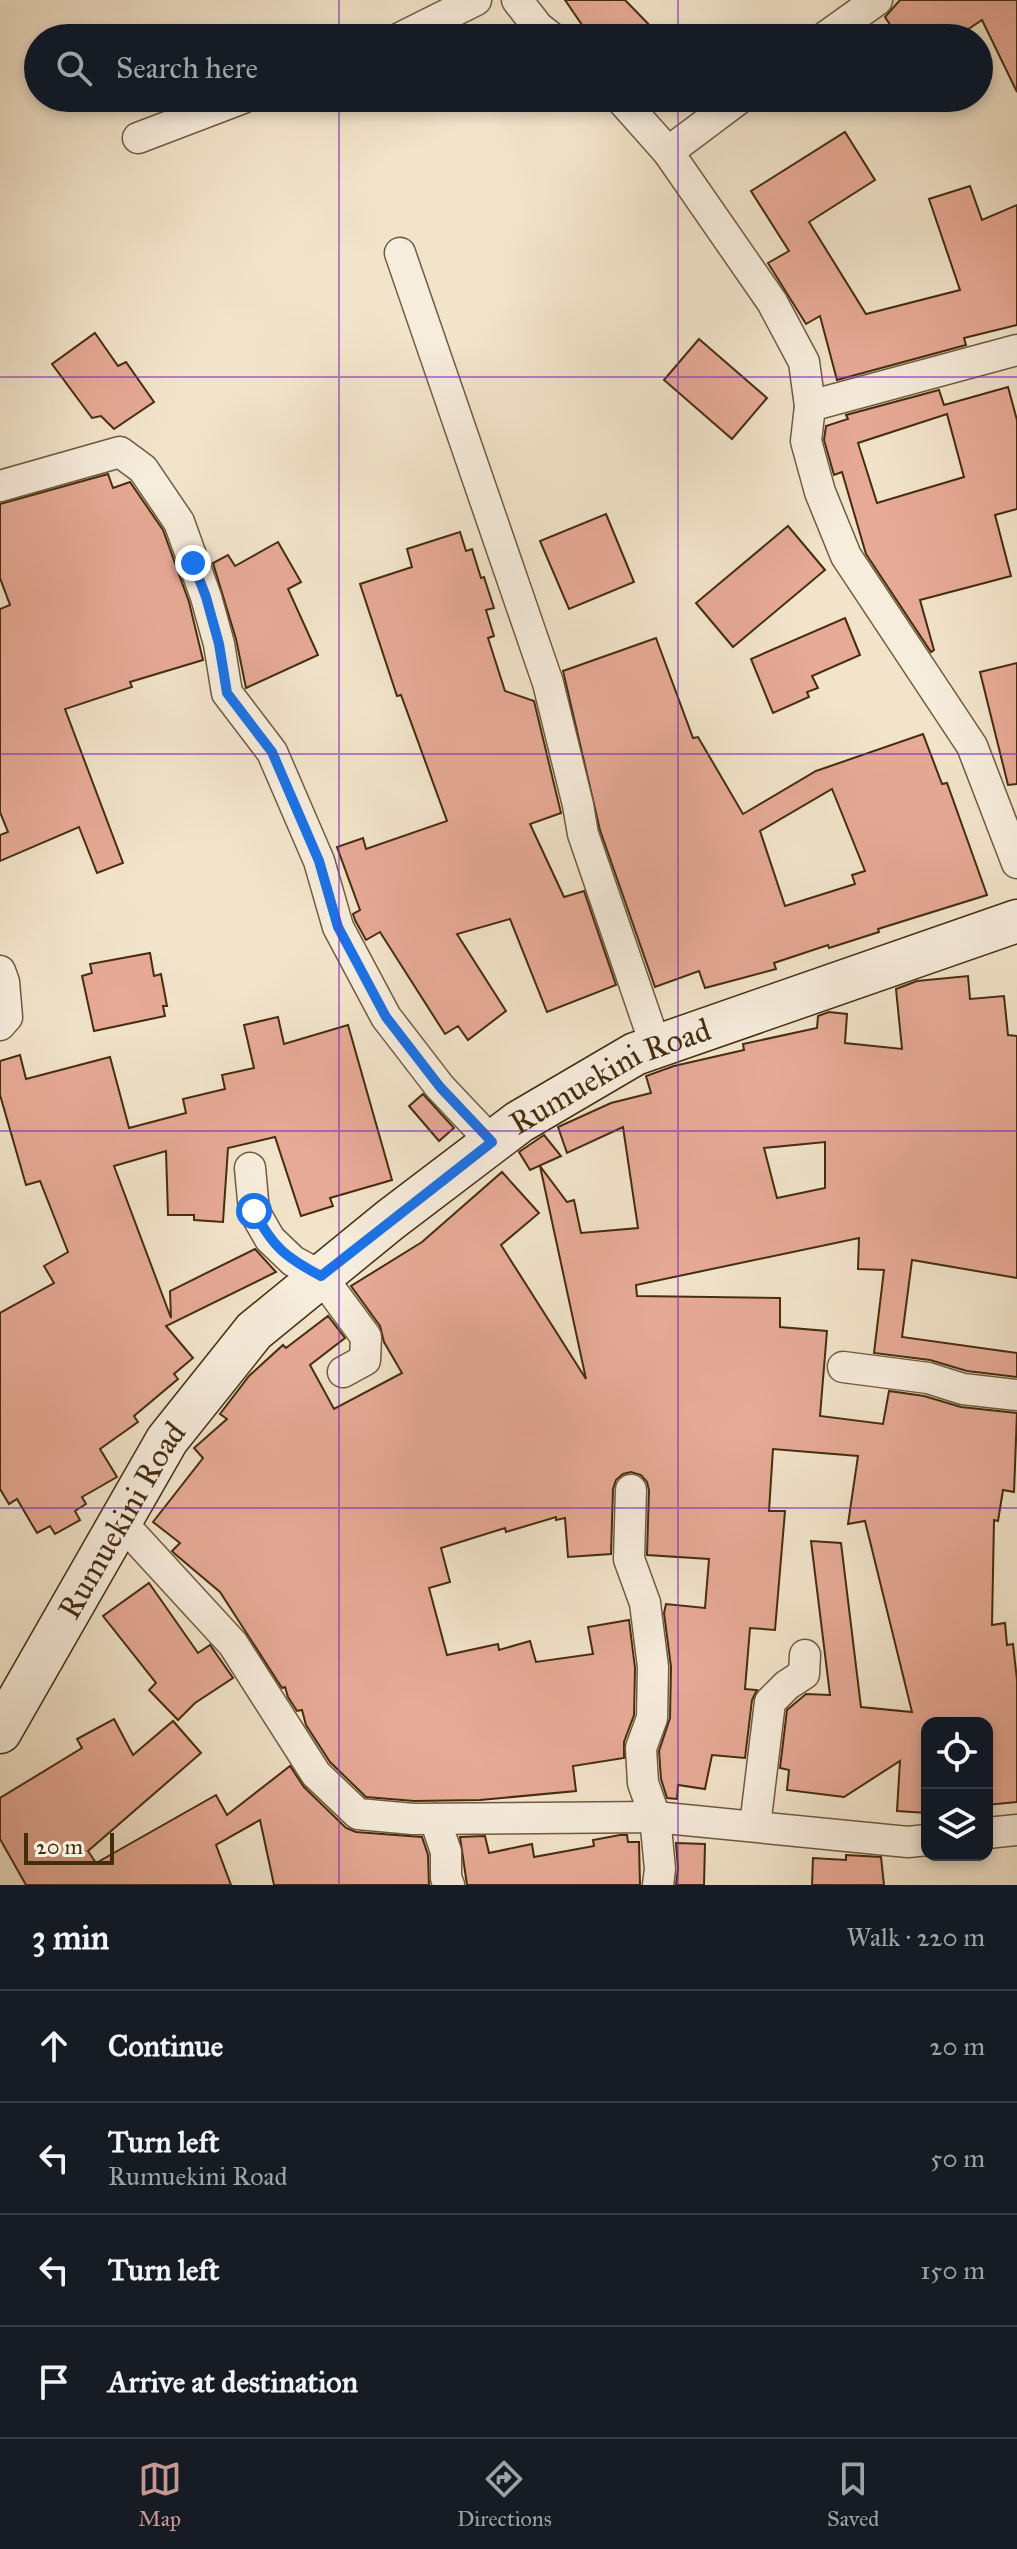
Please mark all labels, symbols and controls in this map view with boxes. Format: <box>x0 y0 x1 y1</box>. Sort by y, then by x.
search box <box>24 24 993 112</box>
icon: search <box>52 46 96 90</box>
text: Search here <box>116 50 258 86</box>
route end <box>175 545 211 581</box>
street label: Rumuekini Road <box>503 1010 716 1143</box>
route start <box>236 1193 272 1229</box>
street label: Rumuekini Road <box>50 1414 194 1626</box>
map controls <box>921 1717 993 1861</box>
button: locate <box>921 1717 993 1789</box>
button: layers <box>921 1789 993 1861</box>
scale bar <box>24 1829 114 1865</box>
text: 20 m <box>36 1833 83 1860</box>
text: 3 min <box>32 1917 109 1958</box>
text: Walk · 220 m <box>846 1921 985 1953</box>
icon: ahead <box>32 2024 76 2068</box>
text: Continue <box>108 2028 223 2064</box>
text: 20 m <box>930 2030 985 2062</box>
text: Turn left <box>108 2124 219 2160</box>
icon: left <box>32 2136 76 2180</box>
text: 50 m <box>930 2142 985 2174</box>
text: Rumuekini Road <box>108 2160 288 2192</box>
icon: left <box>32 2248 76 2292</box>
text: Turn left <box>108 2252 219 2288</box>
text: 150 m <box>920 2254 985 2286</box>
icon: arrive <box>32 2360 76 2404</box>
text: Arrive at destination <box>108 2364 358 2400</box>
tab: Map <box>138 2457 182 2532</box>
tab: Directions <box>457 2457 552 2532</box>
tab: Saved <box>827 2457 879 2532</box>

